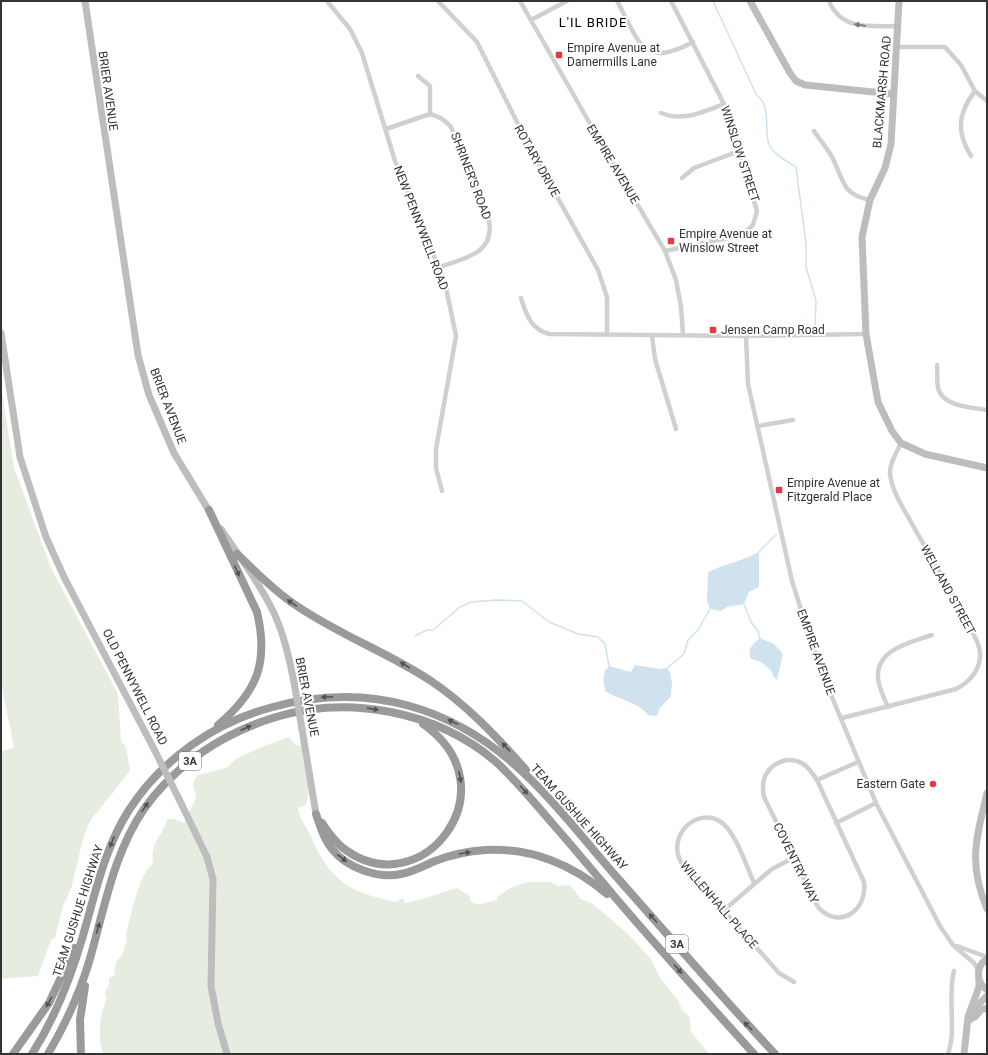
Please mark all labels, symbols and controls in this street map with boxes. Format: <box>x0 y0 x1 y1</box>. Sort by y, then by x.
district label: L'IL BRIDE <box>559 15 627 30</box>
one-way arrow <box>853 22 866 28</box>
street label: BLACKMARSH ROAD <box>870 35 894 149</box>
place label: Empire Avenue at Damermills Lane <box>567 41 660 69</box>
street label: BRIER AVENUE <box>95 50 121 132</box>
marker: Empire Avenue at Damermills Lane <box>554 50 564 60</box>
street label: WINSLOW STREET <box>718 104 762 204</box>
street label: ROTARY DRIVE <box>511 122 563 200</box>
street label: EMPIRE AVENUE <box>584 122 642 206</box>
street label: SHRINER'S ROAD <box>448 130 494 222</box>
street label: NEW PENNYWELL ROAD <box>391 164 451 292</box>
place label: Empire Avenue at Winslow Street <box>679 227 772 255</box>
marker: Empire Avenue at Winslow Street <box>666 236 676 246</box>
place label: Jensen Camp Road <box>721 323 825 337</box>
marker: Jensen Camp Road <box>708 325 718 335</box>
street label: BRIER AVENUE <box>147 366 189 446</box>
place label: Empire Avenue at Fitzgerald Place <box>787 476 880 504</box>
marker: Empire Avenue at Fitzgerald Place <box>774 485 784 495</box>
street label: WELLAND STREET <box>918 543 978 637</box>
one-way arrow <box>234 565 240 576</box>
one-way arrow <box>286 599 297 607</box>
street label: EMPIRE AVENUE <box>794 607 838 697</box>
street label: OLD PENNYWELL ROAD <box>100 626 171 748</box>
street label: BRIER AVENUE <box>292 656 322 738</box>
one-way arrow <box>399 662 411 669</box>
one-way arrow <box>321 694 333 701</box>
one-way arrow <box>367 706 379 712</box>
one-way arrow <box>447 719 459 726</box>
one-way arrow <box>240 725 252 731</box>
one-way arrow <box>501 742 511 752</box>
road number: 3A <box>179 752 201 770</box>
street label: TEAM GUSHUE HIGHWAY <box>528 761 631 874</box>
one-way arrow <box>457 771 463 783</box>
place label: Eastern Gate <box>857 777 925 791</box>
marker: Eastern Gate <box>928 779 938 789</box>
one-way arrow <box>519 785 529 795</box>
one-way arrow <box>141 802 149 813</box>
street label: COVENTRY WAY <box>770 820 822 906</box>
one-way arrow <box>109 837 115 849</box>
street label: TEAM GUSHUE HIGHWAY <box>50 843 106 979</box>
one-way arrow <box>458 850 471 856</box>
one-way arrow <box>337 854 348 862</box>
street label: WILLENHALL PLACE <box>677 858 761 952</box>
one-way arrow <box>649 912 658 923</box>
one-way arrow <box>96 922 102 934</box>
road number: 3A <box>666 935 688 953</box>
one-way arrow <box>674 964 683 975</box>
one-way arrow <box>45 996 52 1008</box>
one-way arrow <box>743 1021 753 1031</box>

